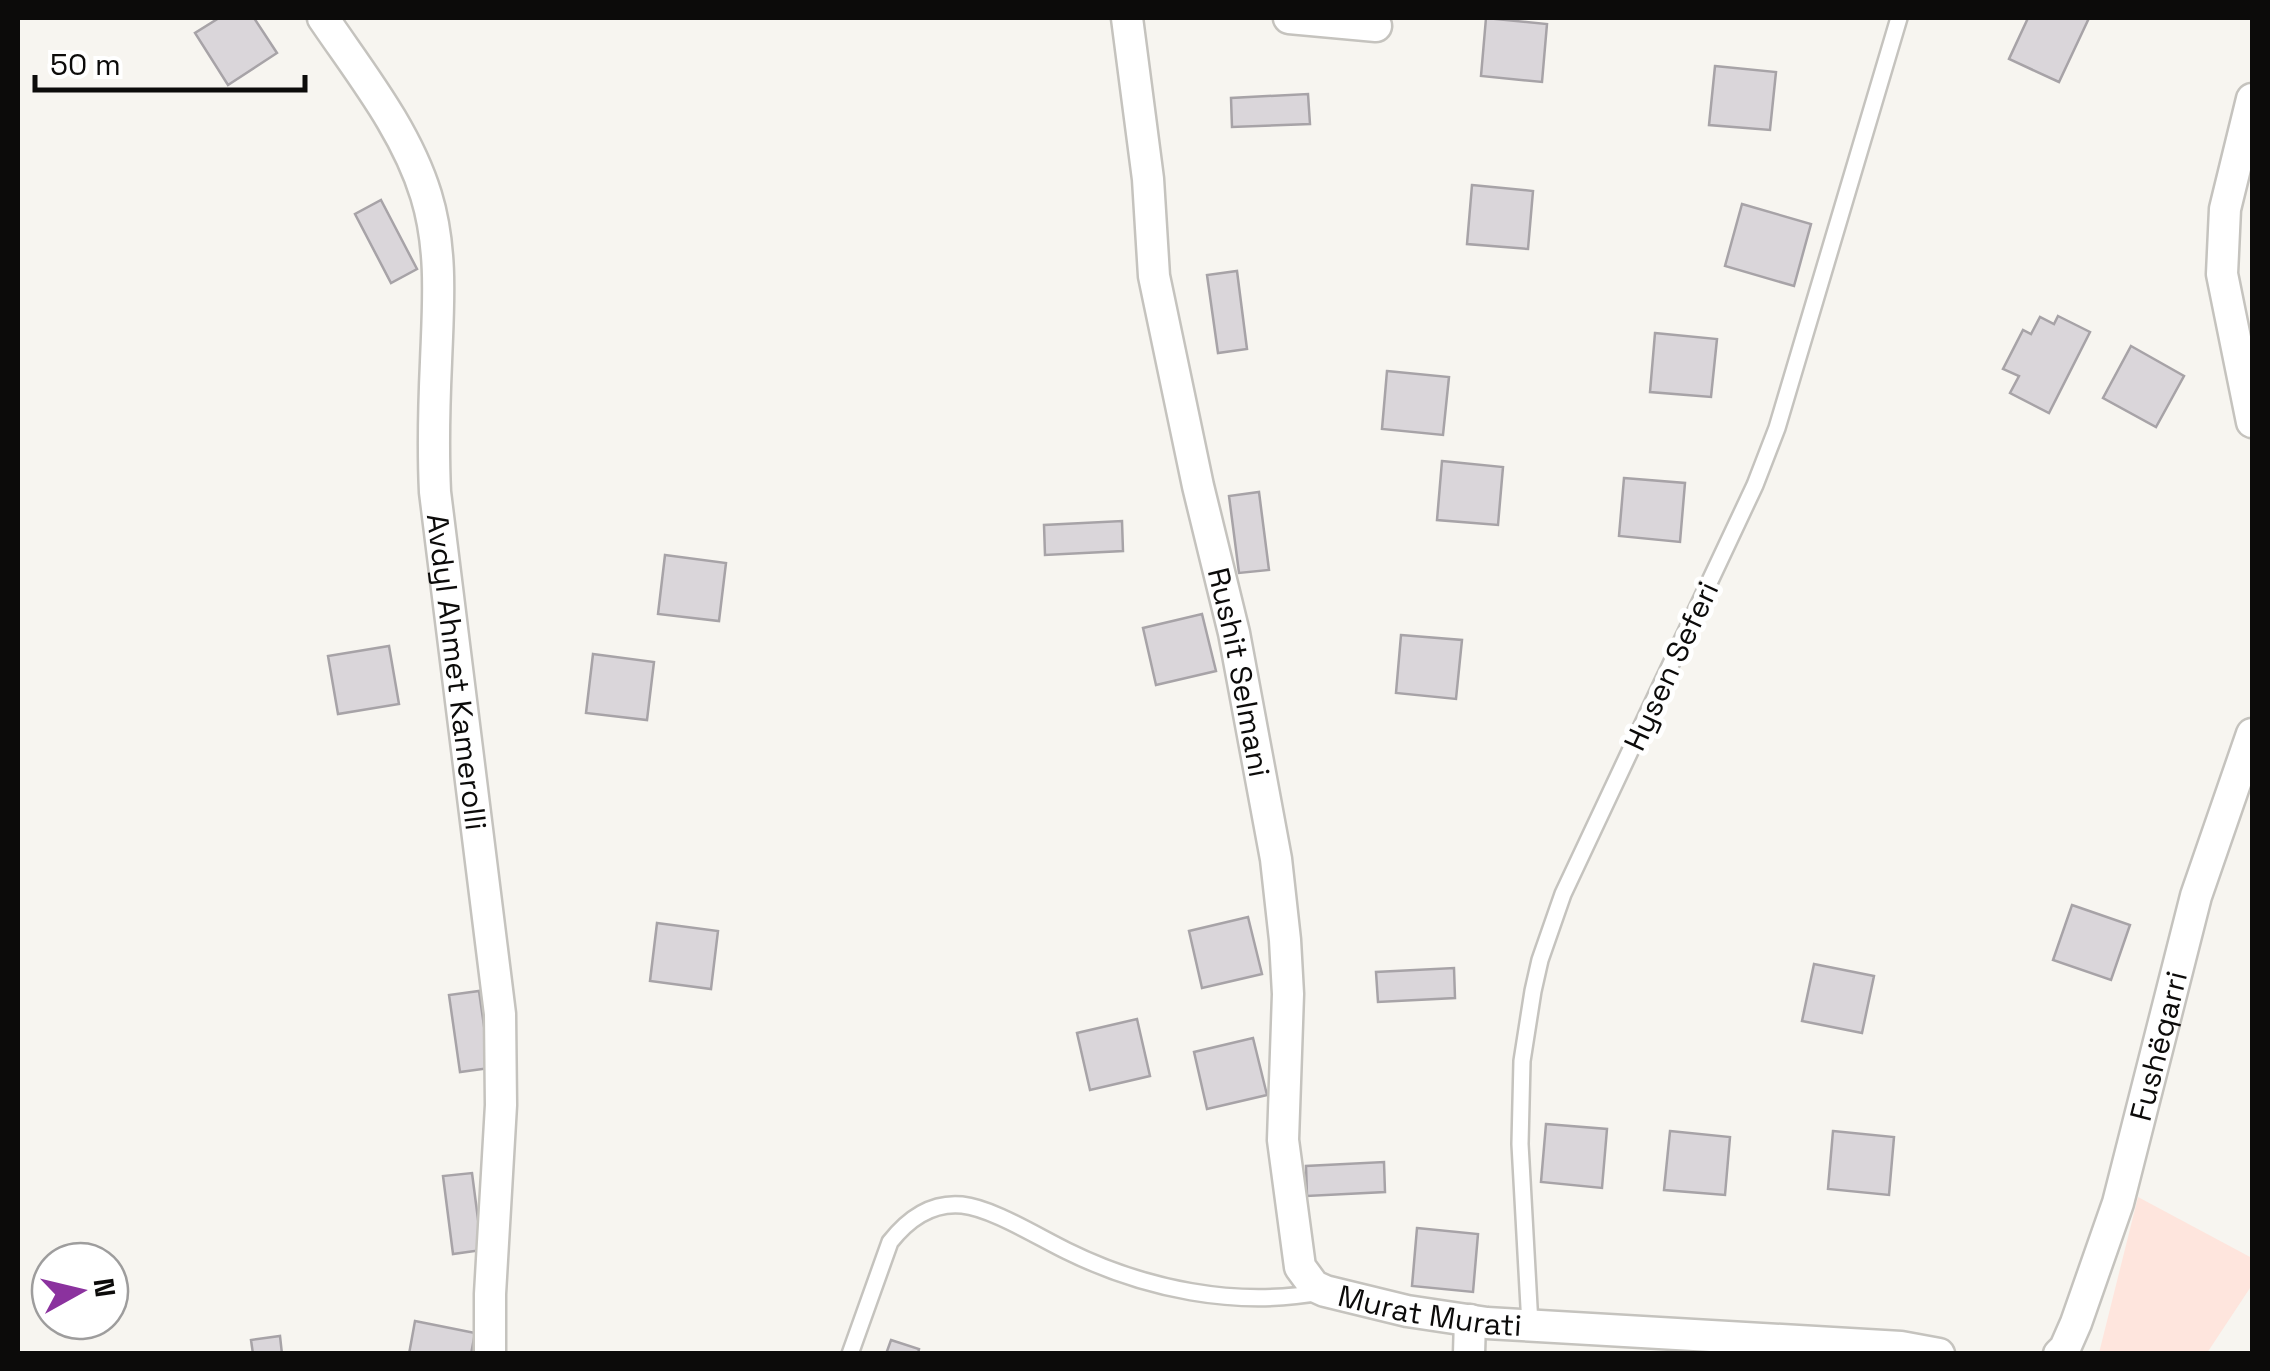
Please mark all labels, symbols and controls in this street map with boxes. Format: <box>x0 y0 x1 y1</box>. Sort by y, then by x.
scale bar <box>35 30 305 92</box>
text: 50 m <box>50 45 121 84</box>
street label: Avdyl Ahmet Kamerolli <box>418 511 496 832</box>
street label: Rushit Selmani <box>1199 563 1280 780</box>
street label: Hysen Seferi <box>1615 575 1727 757</box>
street label: Fushëqarri <box>2120 967 2196 1125</box>
north arrow <box>30 1241 130 1341</box>
street label: Murat Murati <box>1334 1275 1523 1344</box>
text: N <box>86 1276 124 1299</box>

